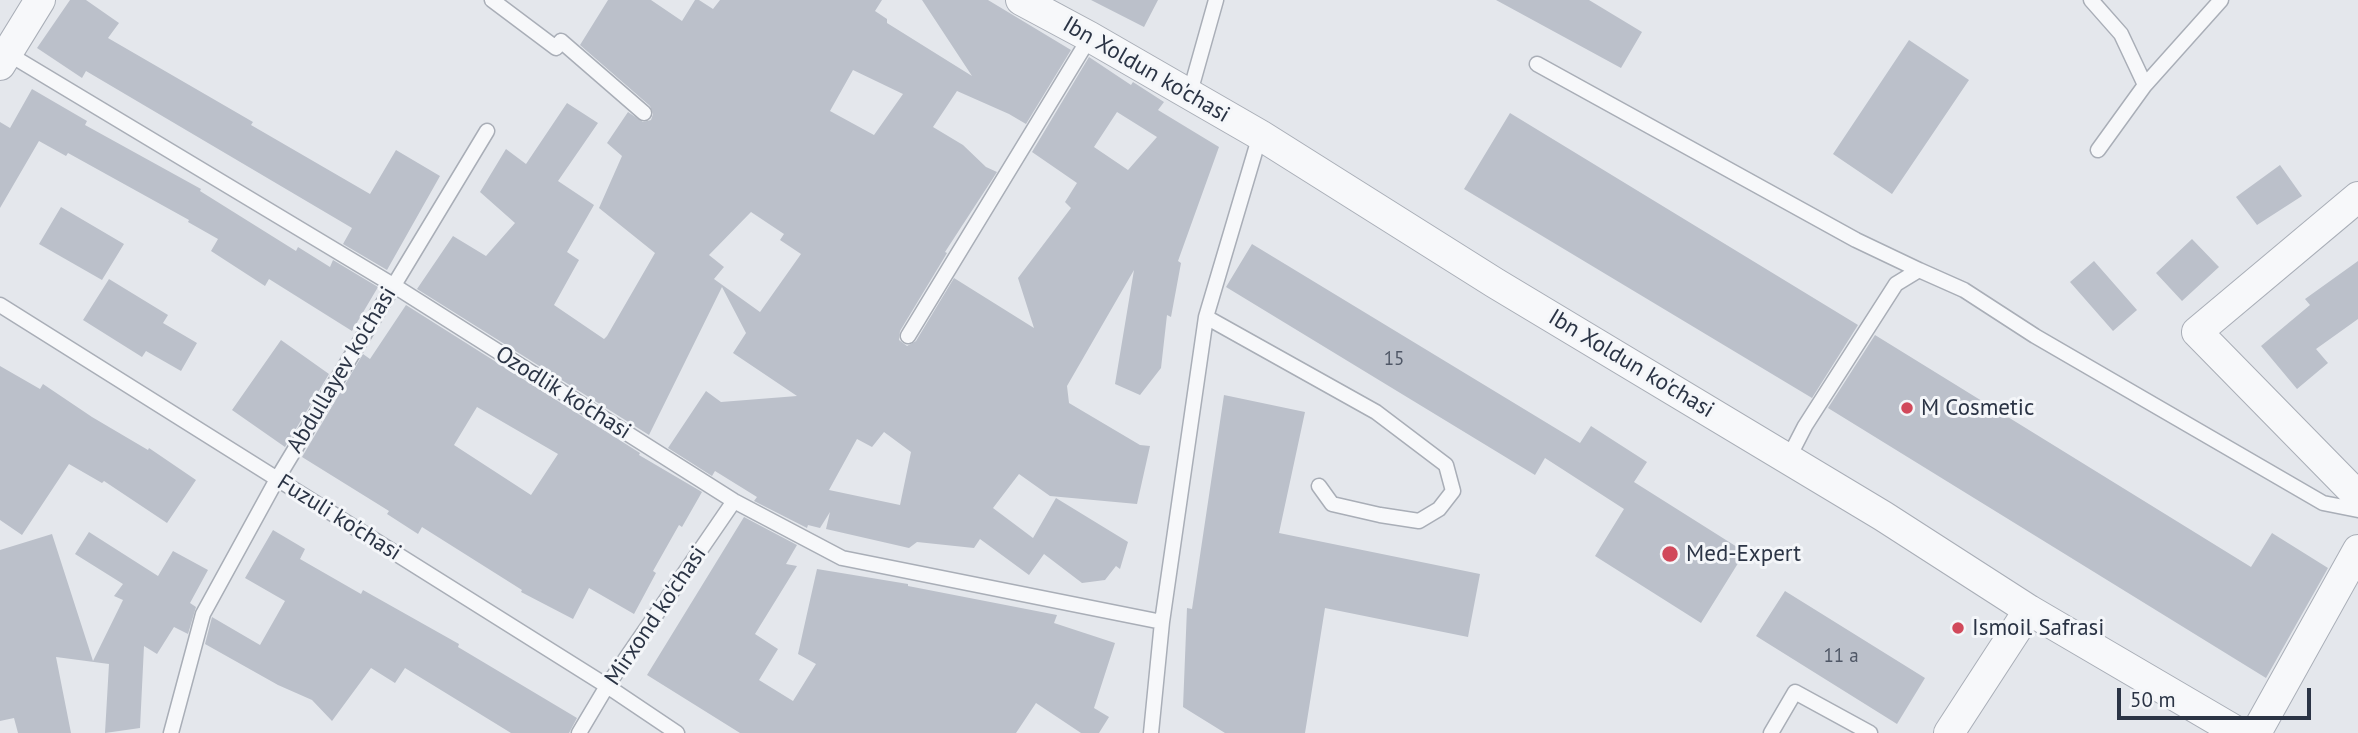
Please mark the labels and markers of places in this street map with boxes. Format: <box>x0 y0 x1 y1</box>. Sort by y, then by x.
place label: M Cosmetic <box>1921 394 2034 422</box>
marker: M Cosmetic <box>1899 400 1915 416</box>
place label: Med-Expert <box>1686 540 1801 568</box>
marker: Med-Expert <box>1660 544 1680 564</box>
place label: Ismoil Safrasi <box>1972 614 2104 642</box>
marker: Ismoil Safrasi <box>1950 620 1966 636</box>

